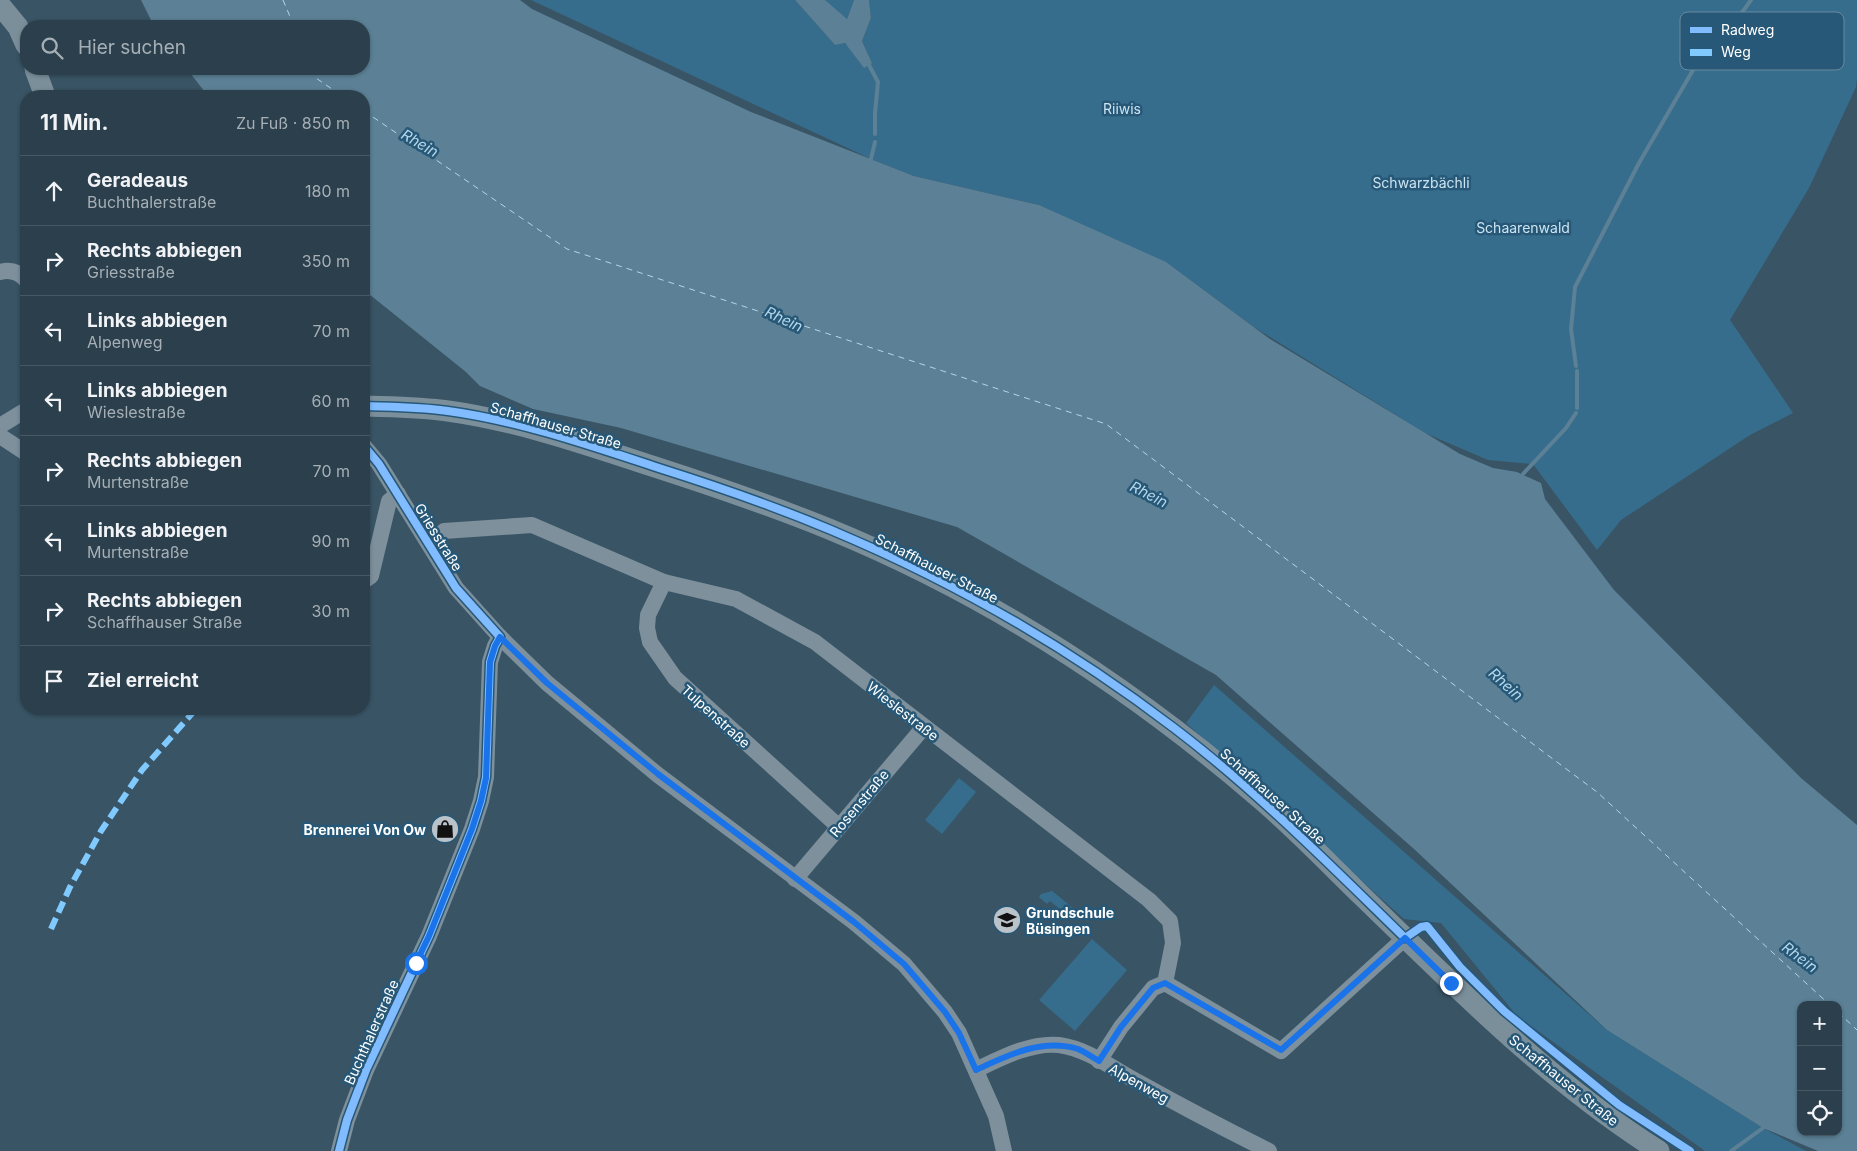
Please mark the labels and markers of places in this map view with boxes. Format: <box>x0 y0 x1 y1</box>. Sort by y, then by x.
shop icon: Brennerei Von Ow <box>430 814 460 844</box>
place label: Brennerei Von Ow <box>304 821 426 838</box>
place label: Grundschule Büsingen <box>1026 904 1114 937</box>
school or university icon: Grundschule Büsingen <box>992 905 1022 935</box>

